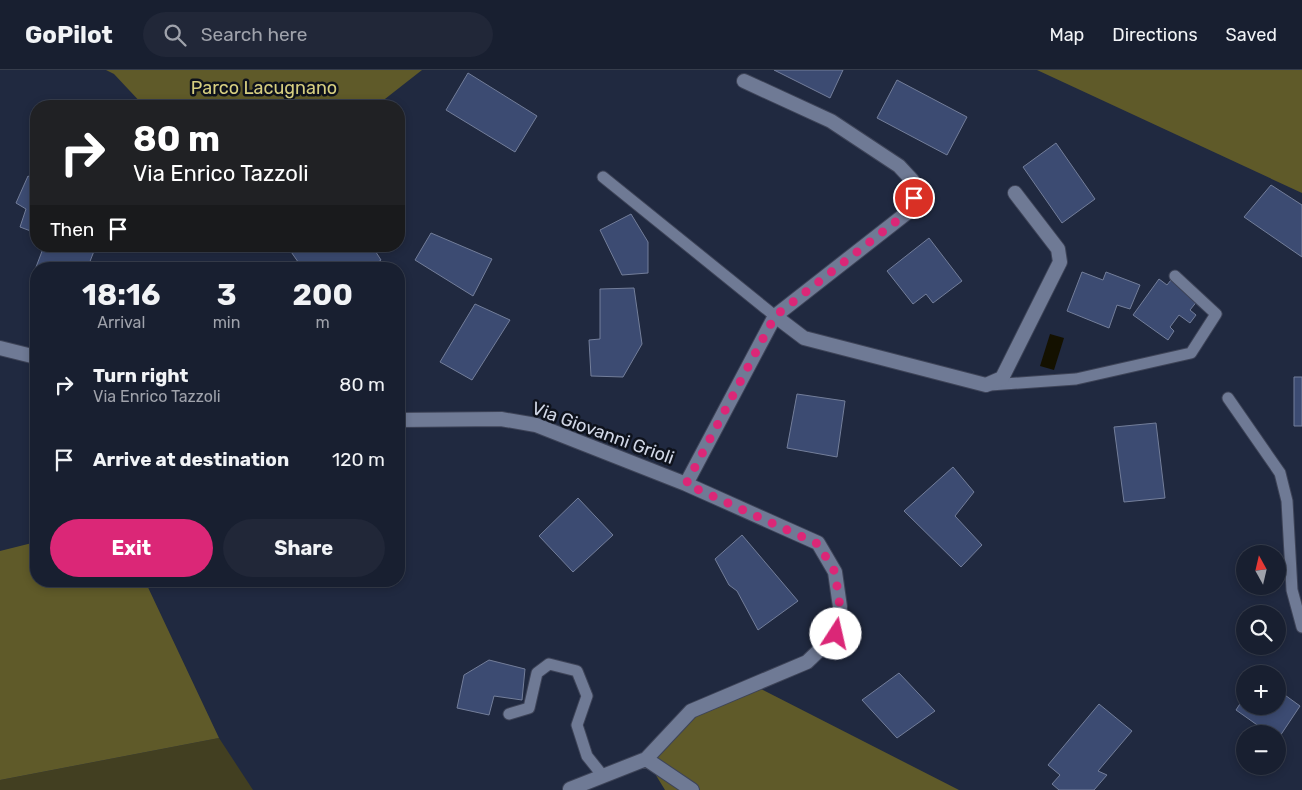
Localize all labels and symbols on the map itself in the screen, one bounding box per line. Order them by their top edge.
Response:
park label: Parco Lacugnano [191,77,337,99]
pin [893,177,935,219]
street label: Via Giovanni Grioli [529,397,677,469]
north arrow [1236,545,1286,595]
position arrow [809,607,861,659]

